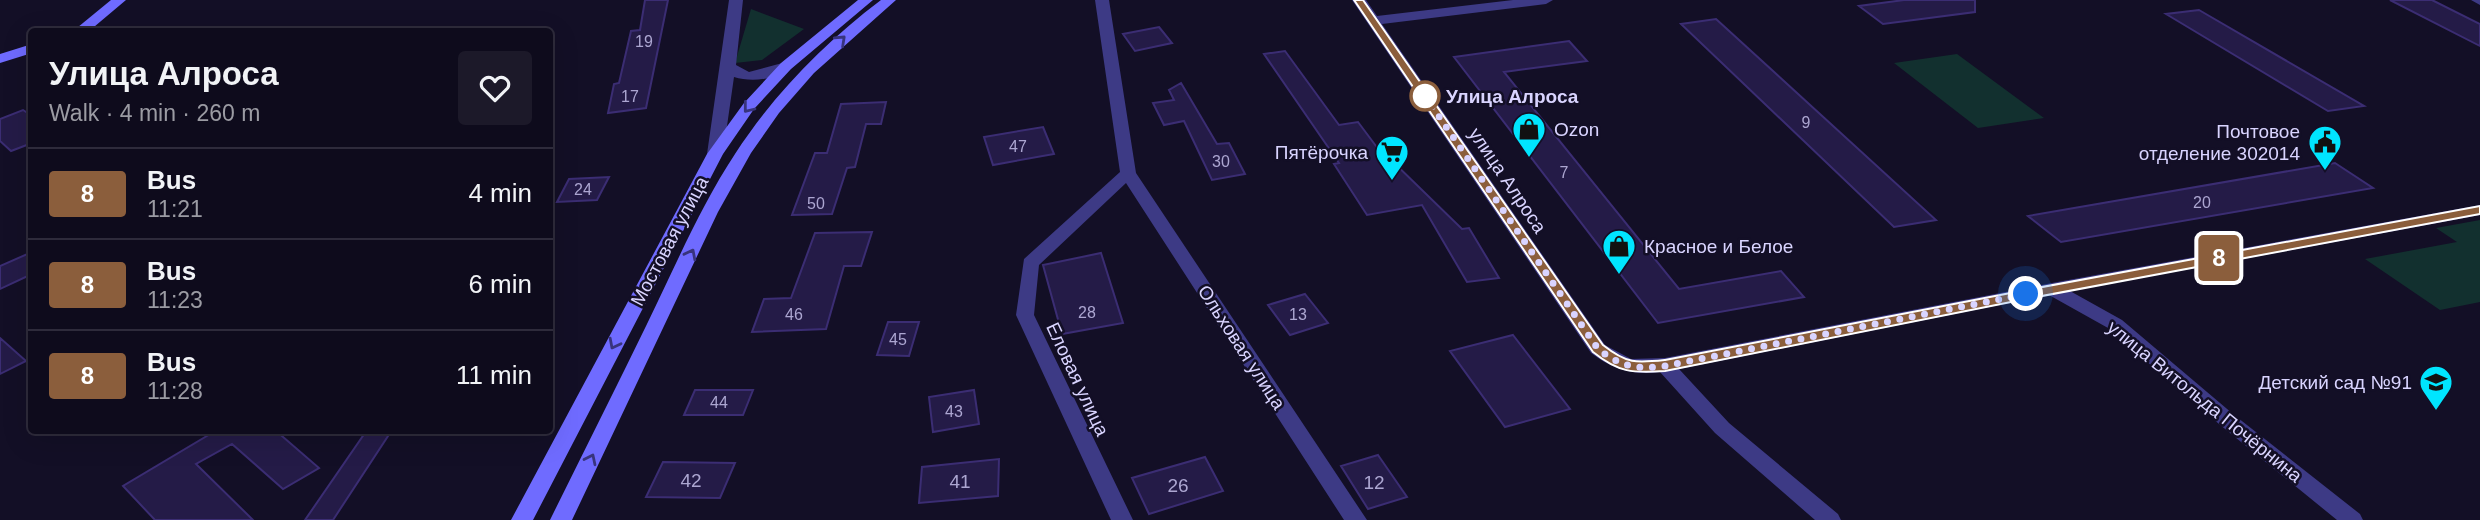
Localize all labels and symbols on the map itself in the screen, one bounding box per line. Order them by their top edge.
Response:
house number: 19 [635,33,653,50]
one-way arrow [833,35,846,48]
marker: Улица Алроса [1410,81,1440,111]
place label: Улица Алроса [1446,86,1579,107]
house number: 17 [621,88,639,105]
one-way arrow [744,100,757,113]
shop icon: Ozon [1510,110,1548,159]
house number: 9 [1802,114,1811,131]
place label: Ozon [1554,119,1599,140]
place label: Почтовое отделение 302014 [2139,121,2300,164]
public building icon: Почтовое отделение 302014 [2306,123,2344,172]
street label: улица Алроса [1465,124,1551,237]
supermarket icon: Пятёрочка [1373,133,1411,182]
house number: 47 [1009,138,1027,155]
place label: Пятёрочка [1275,142,1368,163]
house number: 30 [1212,153,1230,170]
house number: 7 [1560,164,1569,181]
street label: Мостовая улица [627,173,713,309]
house number: 24 [574,181,592,198]
house number: 20 [2193,194,2211,211]
house number: 50 [807,195,825,212]
shop icon: Красное и Белое [1600,227,1638,276]
line badge: 8 [2196,235,2242,281]
place label: Красное и Белое [1644,236,1793,257]
one-way arrow [682,249,696,261]
your location [2008,276,2043,311]
street label: Ольховая улица [1194,281,1290,414]
house number: 28 [1078,304,1096,321]
house number: 46 [785,306,803,323]
house number: 13 [1289,306,1307,323]
street label: улица Витольда Почёрнина [2103,316,2307,487]
street label: Еловая улица [1042,319,1113,440]
house number: 45 [889,331,907,348]
one-way arrow [608,337,622,349]
school or university icon: Детский сад №91 [2417,363,2455,412]
place label: Детский сад №91 [2258,372,2412,393]
house number: 44 [710,394,728,411]
house number: 43 [945,403,963,420]
one-way arrow [583,454,597,466]
house number: 42 [680,470,702,491]
house number: 41 [949,471,971,492]
house number: 12 [1363,472,1385,493]
house number: 26 [1167,475,1189,496]

